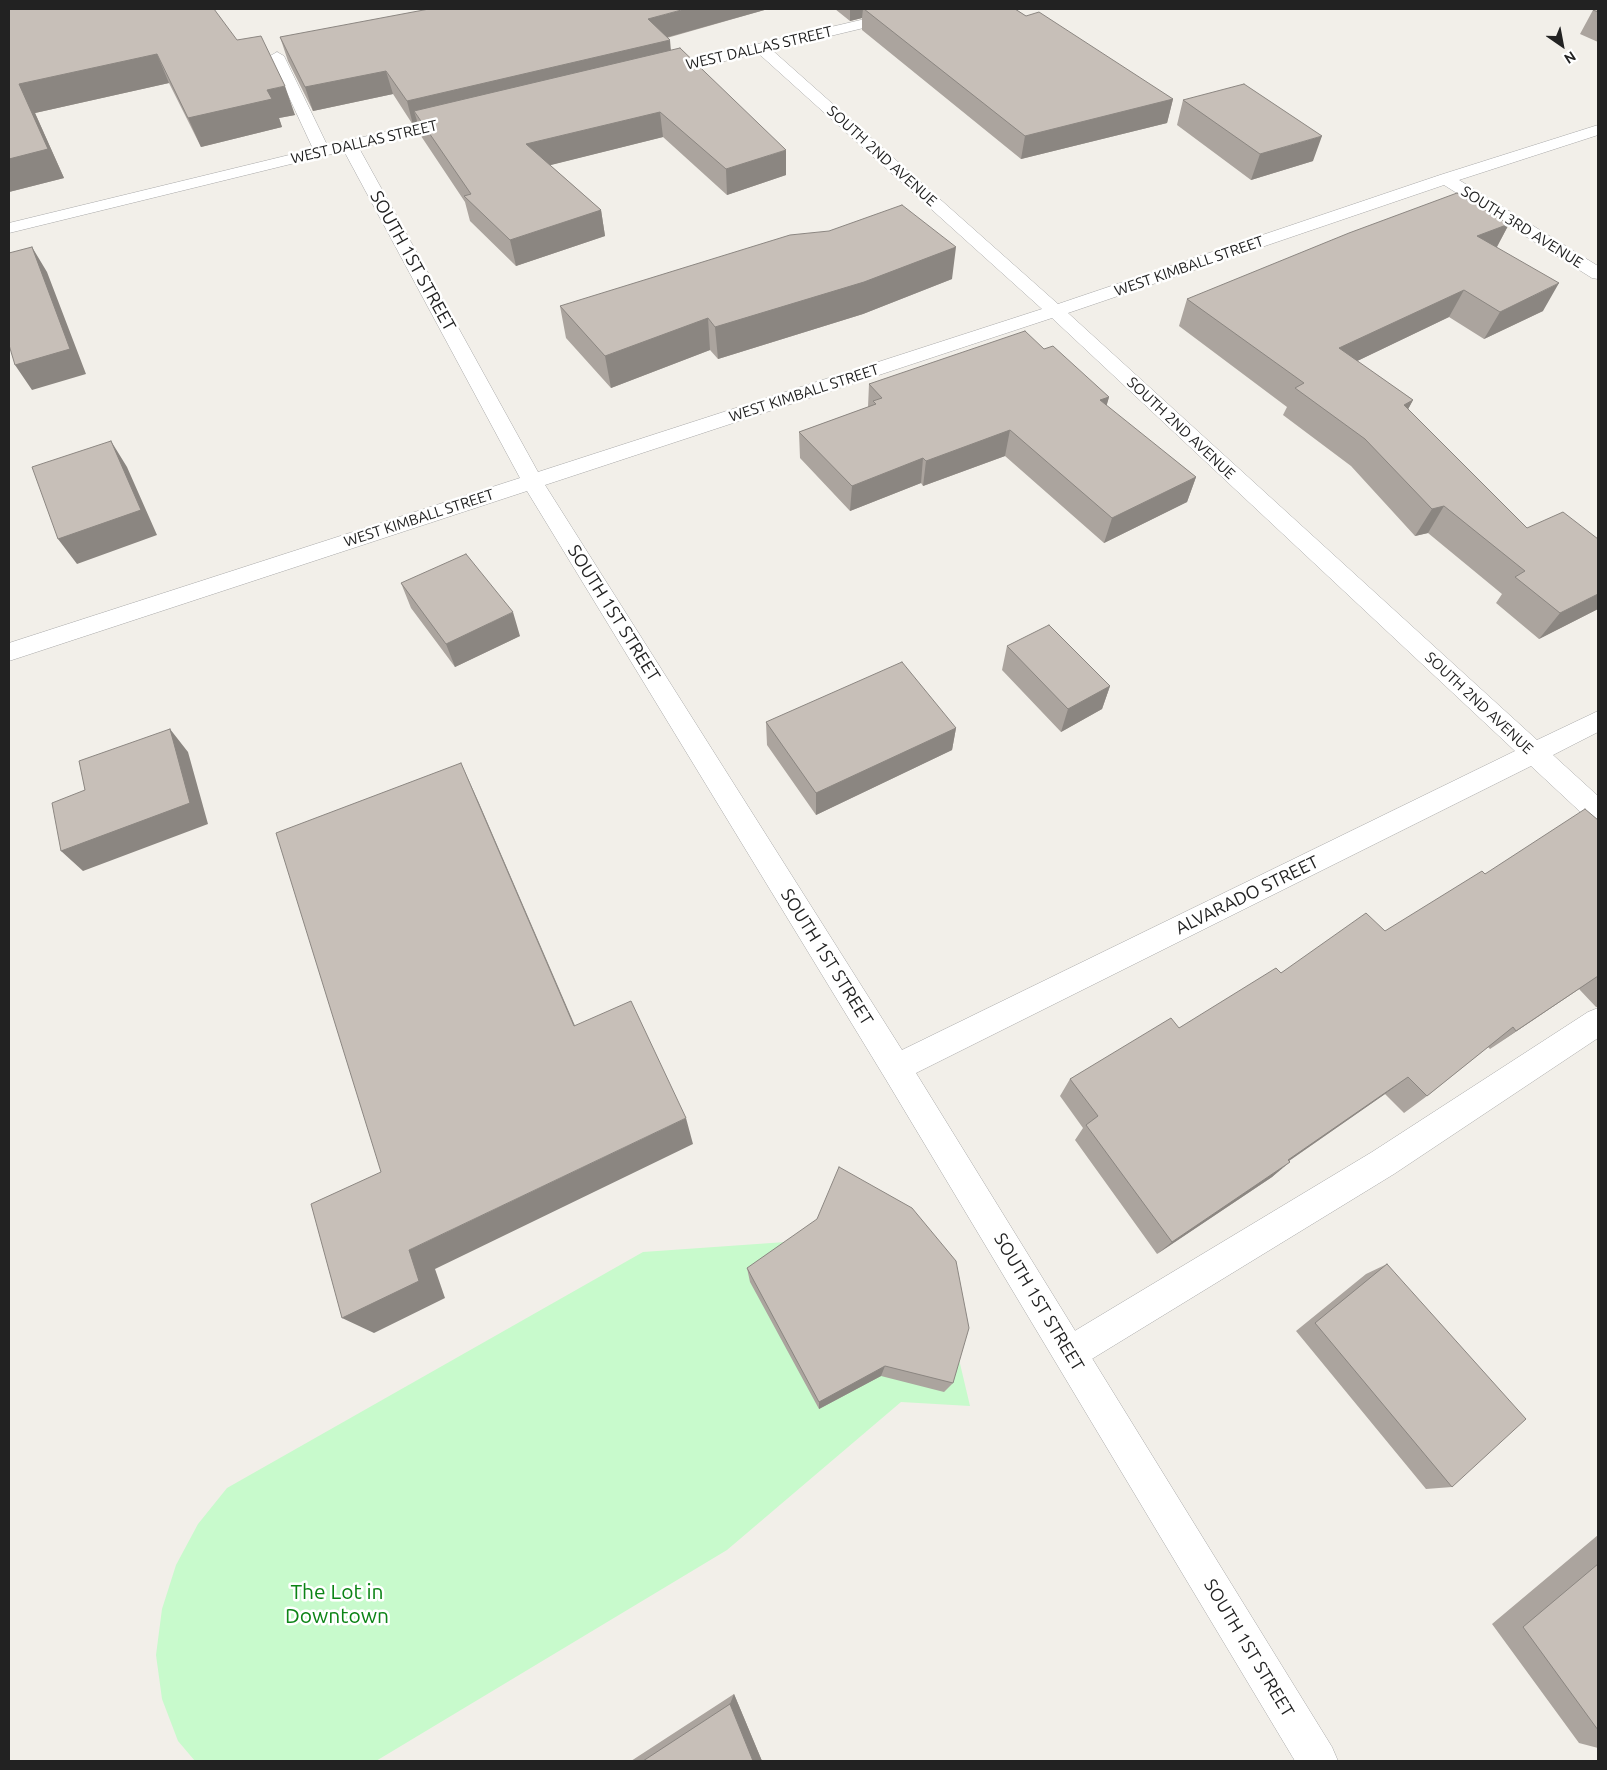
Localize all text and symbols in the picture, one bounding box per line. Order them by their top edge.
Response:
north arrow [1537,20,1587,70]
street label: WEST DALLAS STREET [684,22,834,74]
text: N [1561,48,1579,67]
street label: SOUTH 2ND AVENUE [823,102,941,210]
street label: WEST DALLAS STREET [289,116,439,168]
street label: SOUTH 3RD AVENUE [1458,182,1586,272]
street label: SOUTH 1ST STREET [366,187,460,335]
street label: WEST KIMBALL STREET [1112,232,1266,300]
street label: WEST KIMBALL STREET [727,360,881,426]
street label: SOUTH 2ND AVENUE [1123,373,1239,483]
street label: WEST KIMBALL STREET [342,485,496,551]
street label: SOUTH 1ST STREET [563,541,665,685]
street label: SOUTH 2ND AVENUE [1421,648,1537,758]
street label: ALVARADO STREET [1172,851,1322,939]
street label: SOUTH 1ST STREET [776,885,878,1029]
street label: SOUTH 1ST STREET [989,1229,1089,1375]
street label: SOUTH 1ST STREET [1199,1575,1299,1721]
park label: The Lot in Downtown [285,1579,389,1629]

